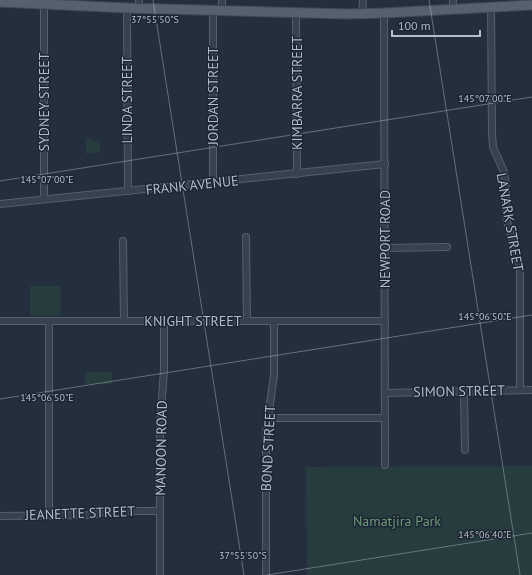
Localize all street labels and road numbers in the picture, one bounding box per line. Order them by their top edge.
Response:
street label: KIMBARRA STREET [288,36,306,150]
street label: JORDAN STREET [204,47,222,146]
street label: SYDNEY STREET [35,52,53,151]
street label: LINDA STREET [118,56,136,144]
street label: FRANK AVENUE [145,171,239,199]
street label: LANARK STREET [492,171,528,273]
street label: NEWPORT ROAD [376,190,394,288]
street label: KNIGHT STREET [144,312,242,330]
street label: SIMON STREET [413,381,505,401]
street label: MANOON ROAD [151,400,171,496]
street label: BOND STREET [257,404,279,492]
street label: JEANETTE STREET [24,502,136,524]

